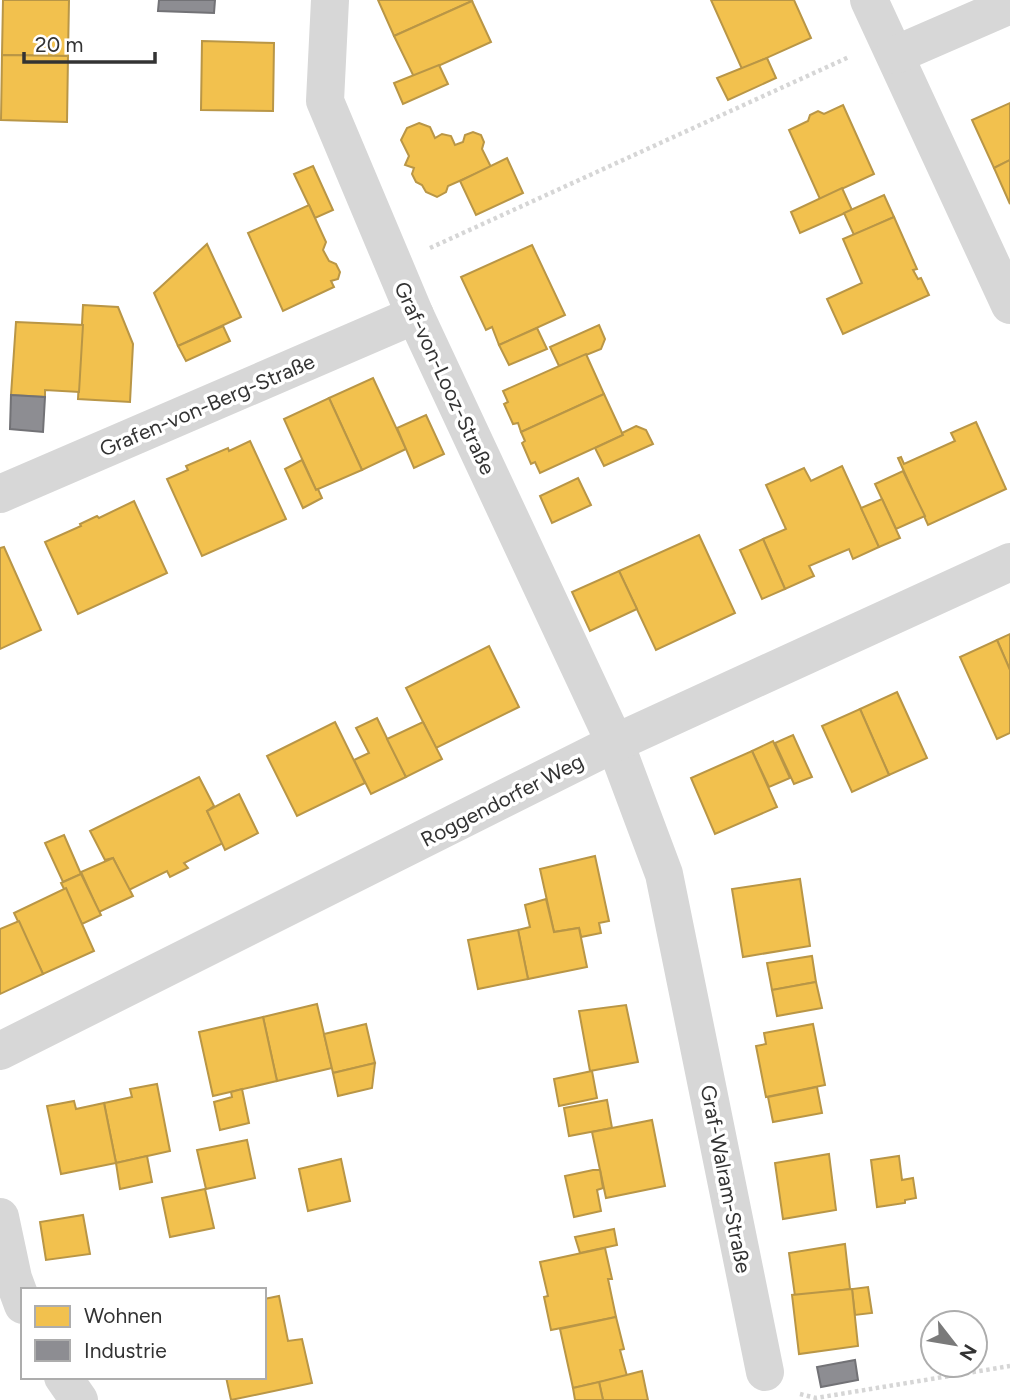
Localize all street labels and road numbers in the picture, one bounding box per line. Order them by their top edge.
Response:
street label: Graf-von-Looz-Straße [389,278,501,478]
street label: Grafen-von-Berg-Straße [96,348,318,462]
street label: Roggendorfer Weg [416,748,588,852]
street label: Graf-Walram-Straße [695,1083,757,1275]

